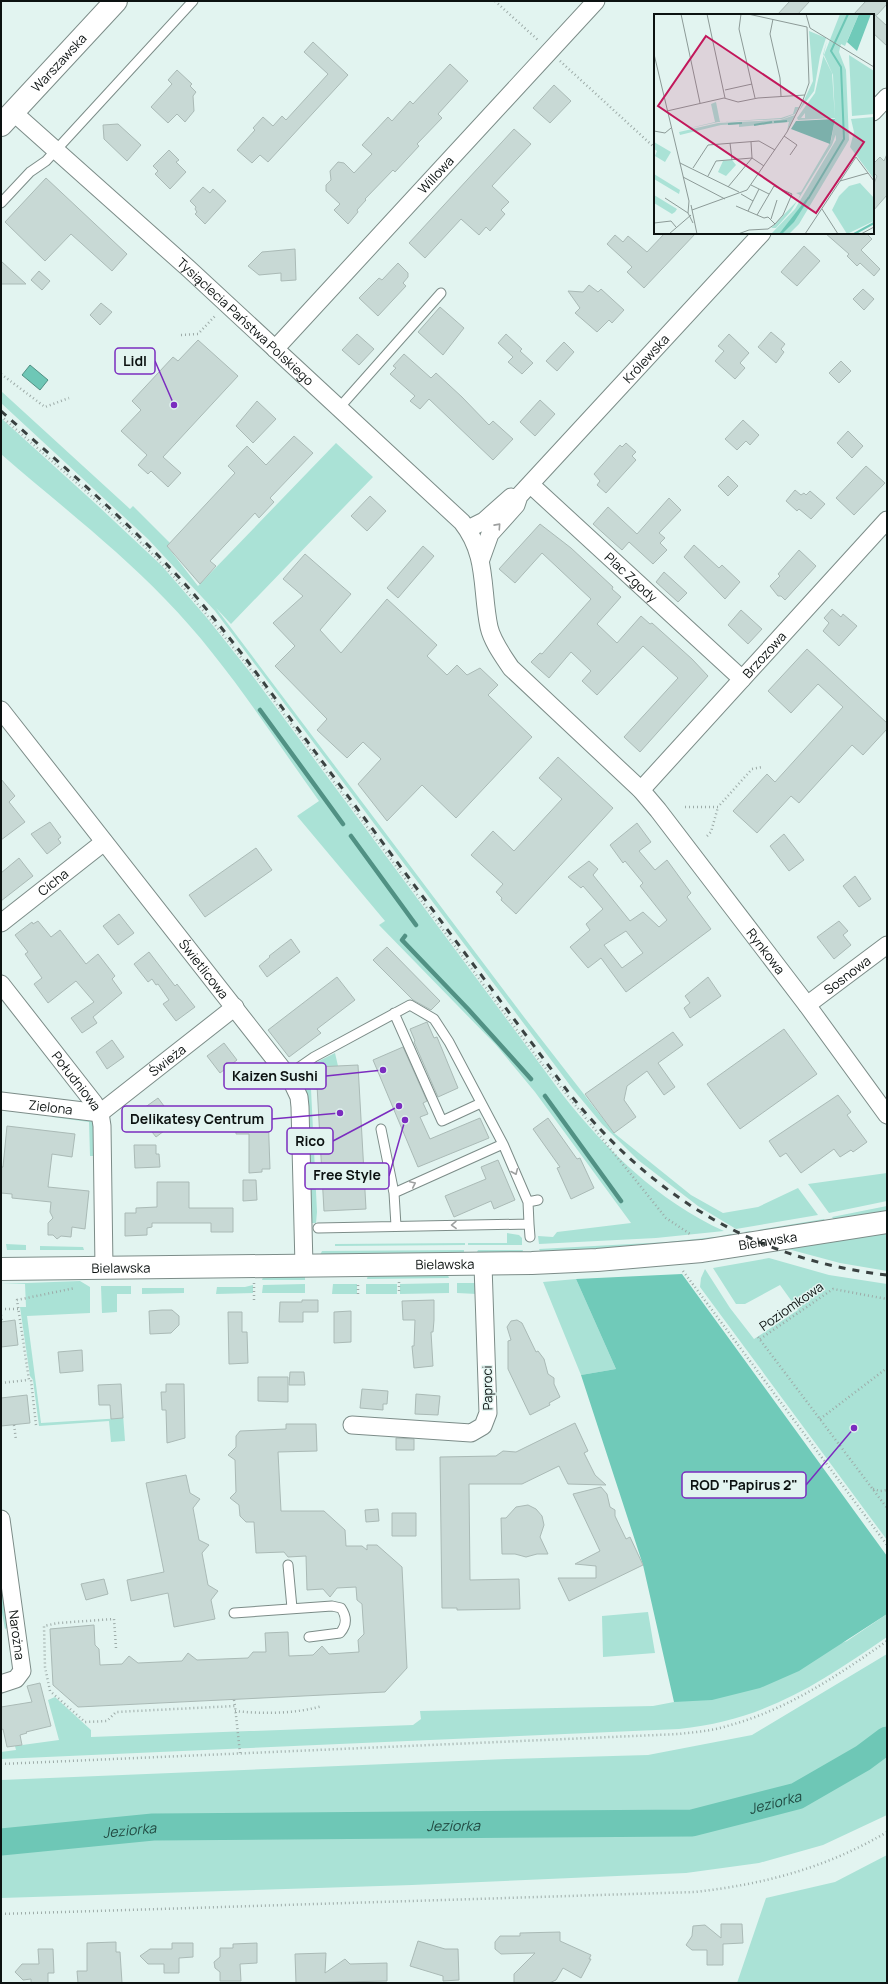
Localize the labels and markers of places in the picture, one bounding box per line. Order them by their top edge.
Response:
callout: Lidl [115,348,155,374]
callout: Kaizen Sushi [224,1063,326,1089]
callout: Delikatesy Centrum [122,1106,272,1132]
callout: Rico [287,1128,333,1154]
callout: Free Style [305,1163,389,1189]
callout: ROD "Papirus 2" [682,1472,806,1498]

